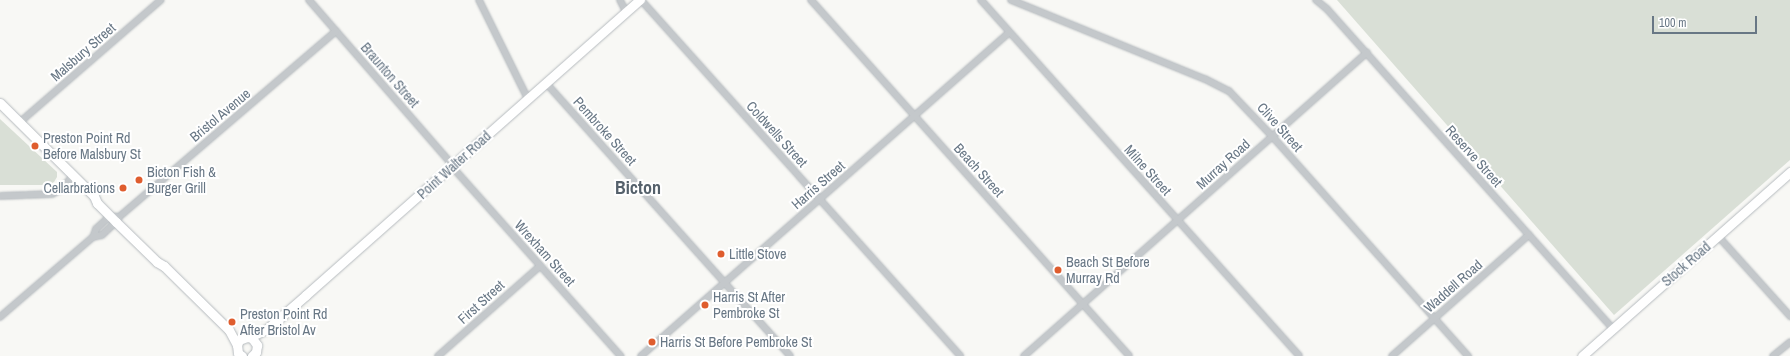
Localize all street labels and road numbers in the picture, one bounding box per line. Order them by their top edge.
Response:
street label: Malsbury Street [47,19,119,85]
street label: Braunton Street [357,39,423,111]
street label: Bristol Avenue [186,85,254,145]
street label: Pembroke Street [570,93,640,169]
street label: Coldwells Street [743,98,811,170]
street label: Clive Street [1254,99,1306,155]
street label: Reserve Street [1442,122,1506,190]
street label: Point Walter Road [414,128,494,202]
street label: Murray Road [1193,136,1253,192]
street label: Beach Street [951,140,1007,200]
street label: Milne Street [1121,141,1175,199]
street label: Harris Street [788,157,848,213]
street label: Wrexham Street [511,217,579,289]
street label: Stock Road [1658,238,1714,290]
street label: Waddell Road [1420,256,1486,316]
street label: First Street [454,277,508,327]

